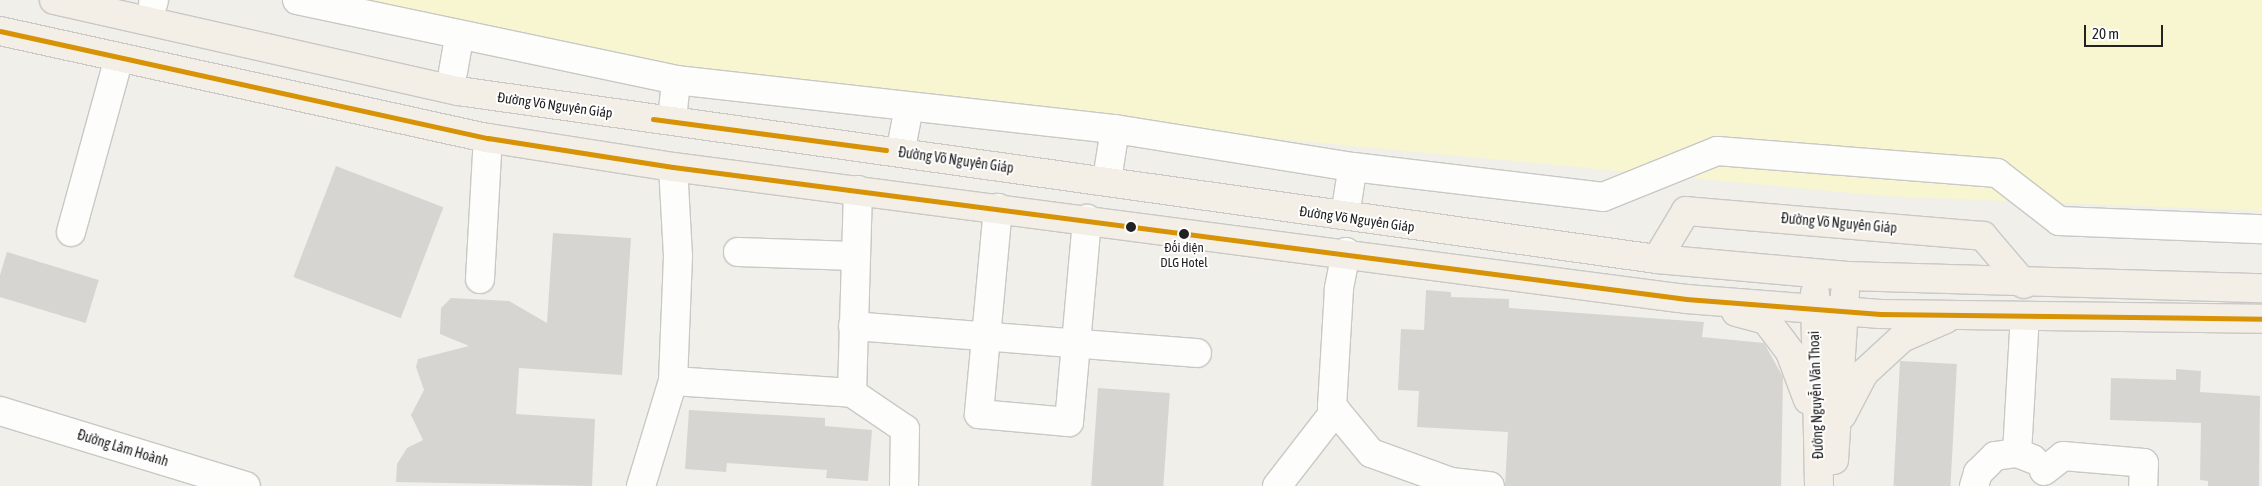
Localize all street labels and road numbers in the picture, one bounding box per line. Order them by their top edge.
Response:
street label: Đường Võ Nguyên Giáp [496,89,614,121]
street label: Đường Võ Nguyên Giáp [897,144,1015,176]
street label: Đường Võ Nguyên Giáp [1298,203,1416,235]
street label: Đường Võ Nguyên Giáp [1780,210,1898,236]
street label: Đường Nguyễn Văn Thoại [1805,331,1827,459]
street label: Đường Lâm Hoành [75,426,171,470]

